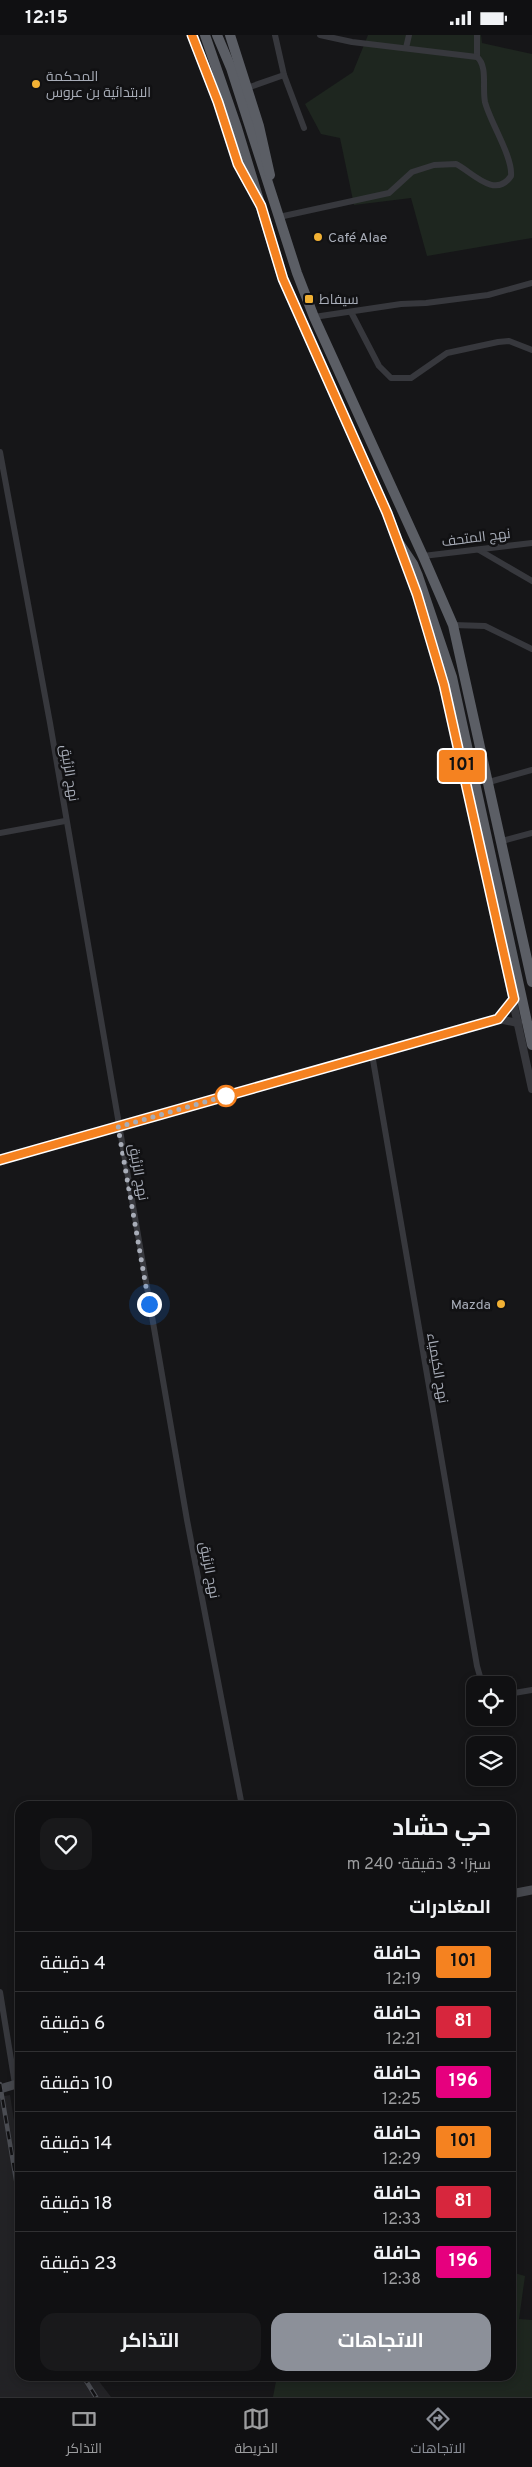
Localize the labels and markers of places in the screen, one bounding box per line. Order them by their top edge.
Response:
place label: المحكمة الابتدائية بن عروس [46,69,151,102]
marker: المحكمة الابتدائية بن عروس [30,78,42,90]
place label: Café Alae [328,230,387,247]
marker: Café Alae [312,231,324,243]
place label: سيفاط [319,292,358,309]
marker: سيفاط [303,293,315,305]
unlabelled marker [215,1085,237,1107]
place label: Mazda [451,1297,491,1314]
marker: Mazda [495,1298,507,1310]

